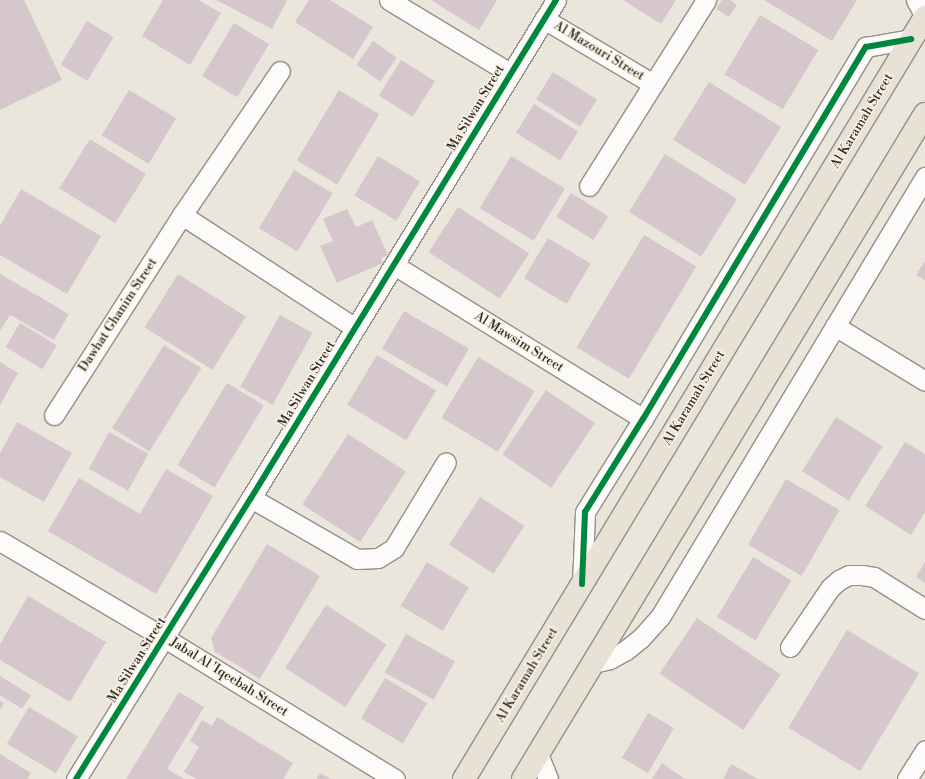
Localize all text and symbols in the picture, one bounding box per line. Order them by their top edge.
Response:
street label: Al Mazouri Street [551,18,647,84]
street label: Ma Silwan Street [444,62,508,154]
street label: Al Karamah Street [828,71,896,171]
street label: Dawhat Ghanim Street [75,255,161,375]
street label: Al Mawsim Street [472,308,566,376]
street label: Ma Silwan Street [275,338,339,430]
street label: Al Karamah Street [660,348,728,448]
street label: Ma Silwan Street [105,614,169,706]
street label: Al Karamah Street [493,625,561,725]
street label: Jabal Al 'Iqeebah Street [167,634,291,720]

